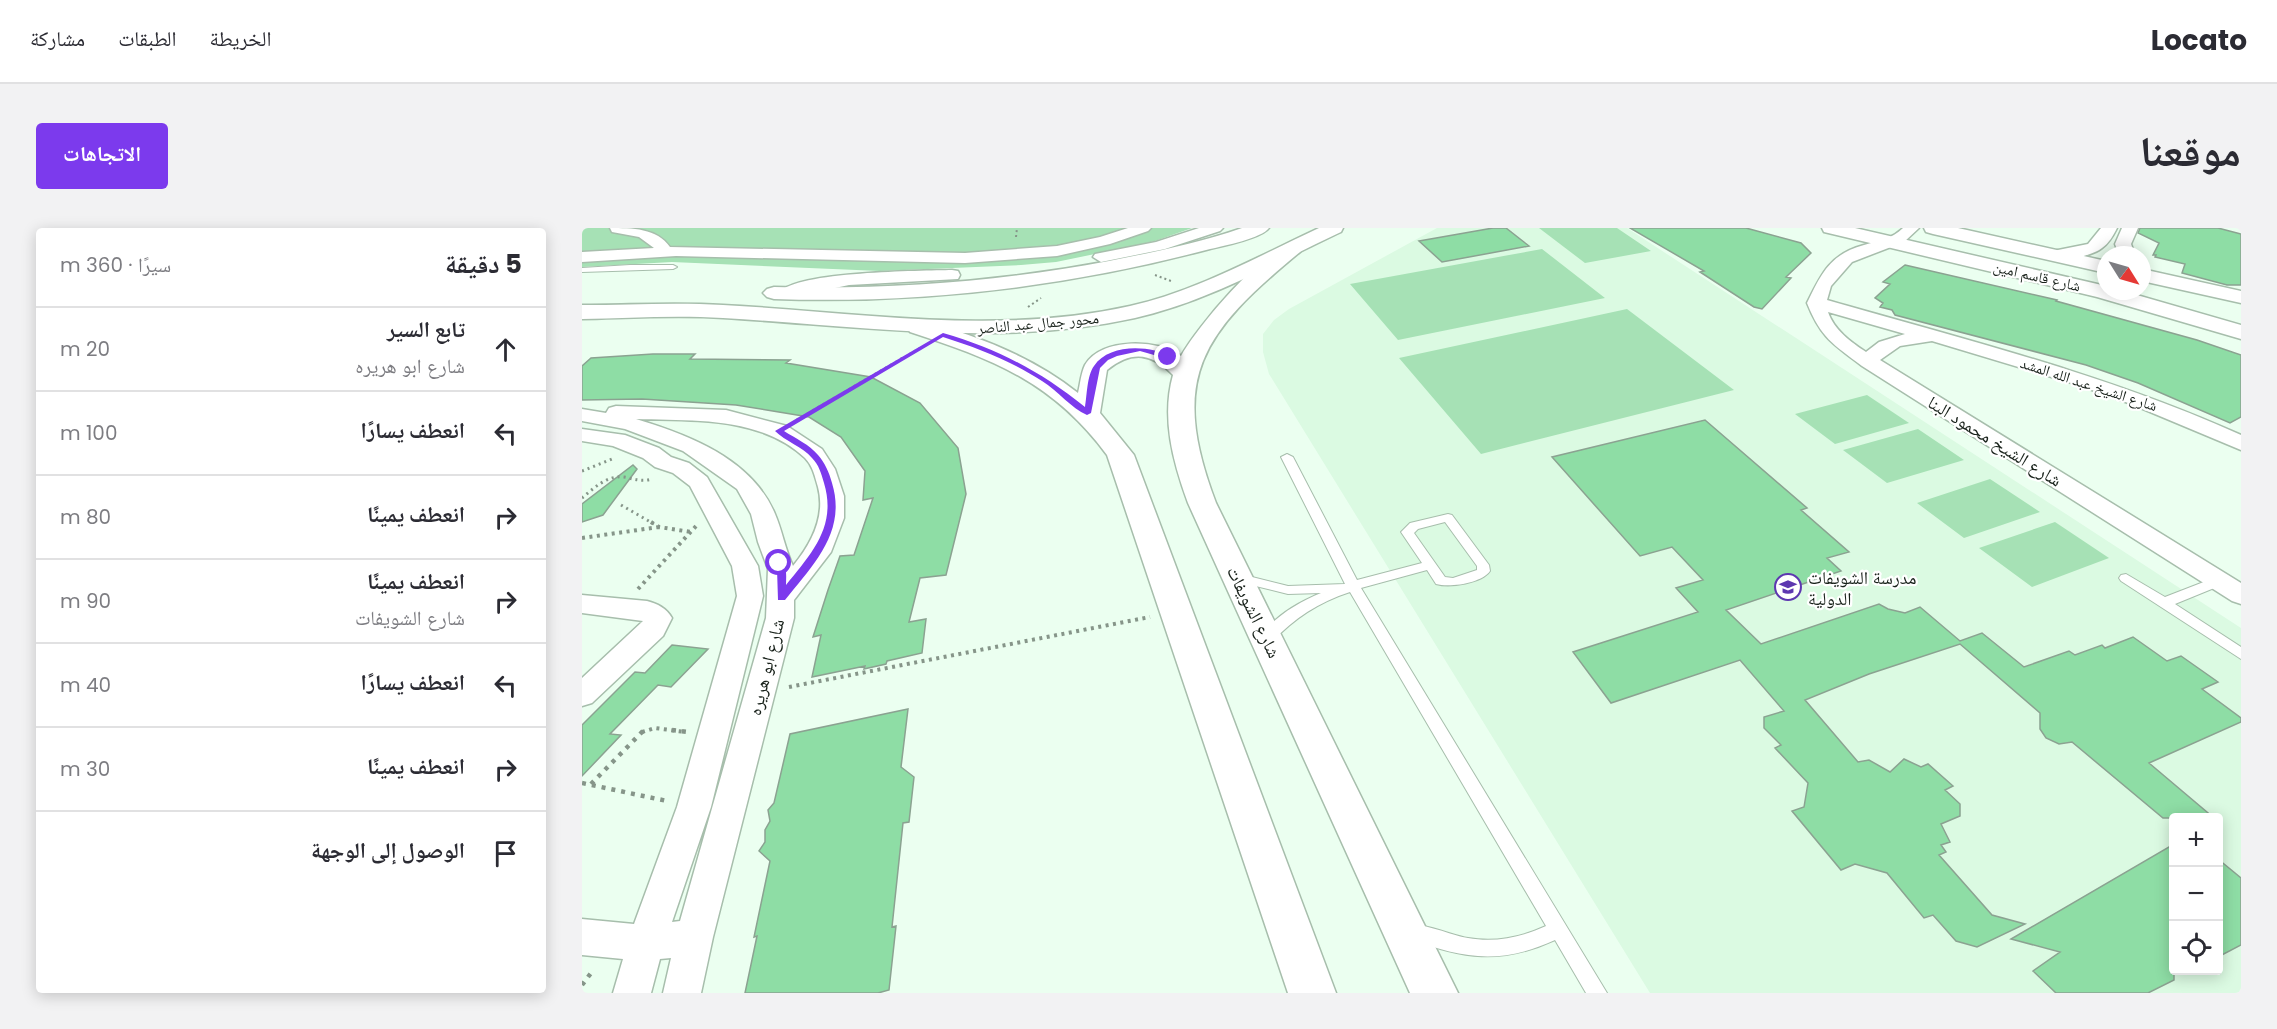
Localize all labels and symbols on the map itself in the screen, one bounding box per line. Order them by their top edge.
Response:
north arrow [2097,246,2151,300]
street label: شارع قاسم امين [1991,256,2083,296]
street label: محور جمال عبد الناصر [975,307,1100,339]
route end [1154,343,1180,369]
street label: شارع الشيخ عبد الله المشد [2018,352,2160,416]
street label: شارع الشيخ محمود البنا [1923,390,2067,492]
route start [765,549,791,575]
street label: شارع الشويفات [1221,562,1287,662]
place label: مدرسة الشويفات الدولية [1808,565,1917,611]
school or university icon: مدرسة الشويفات الدولية [1773,572,1803,602]
street label: شارع ابو هريره [742,616,790,718]

